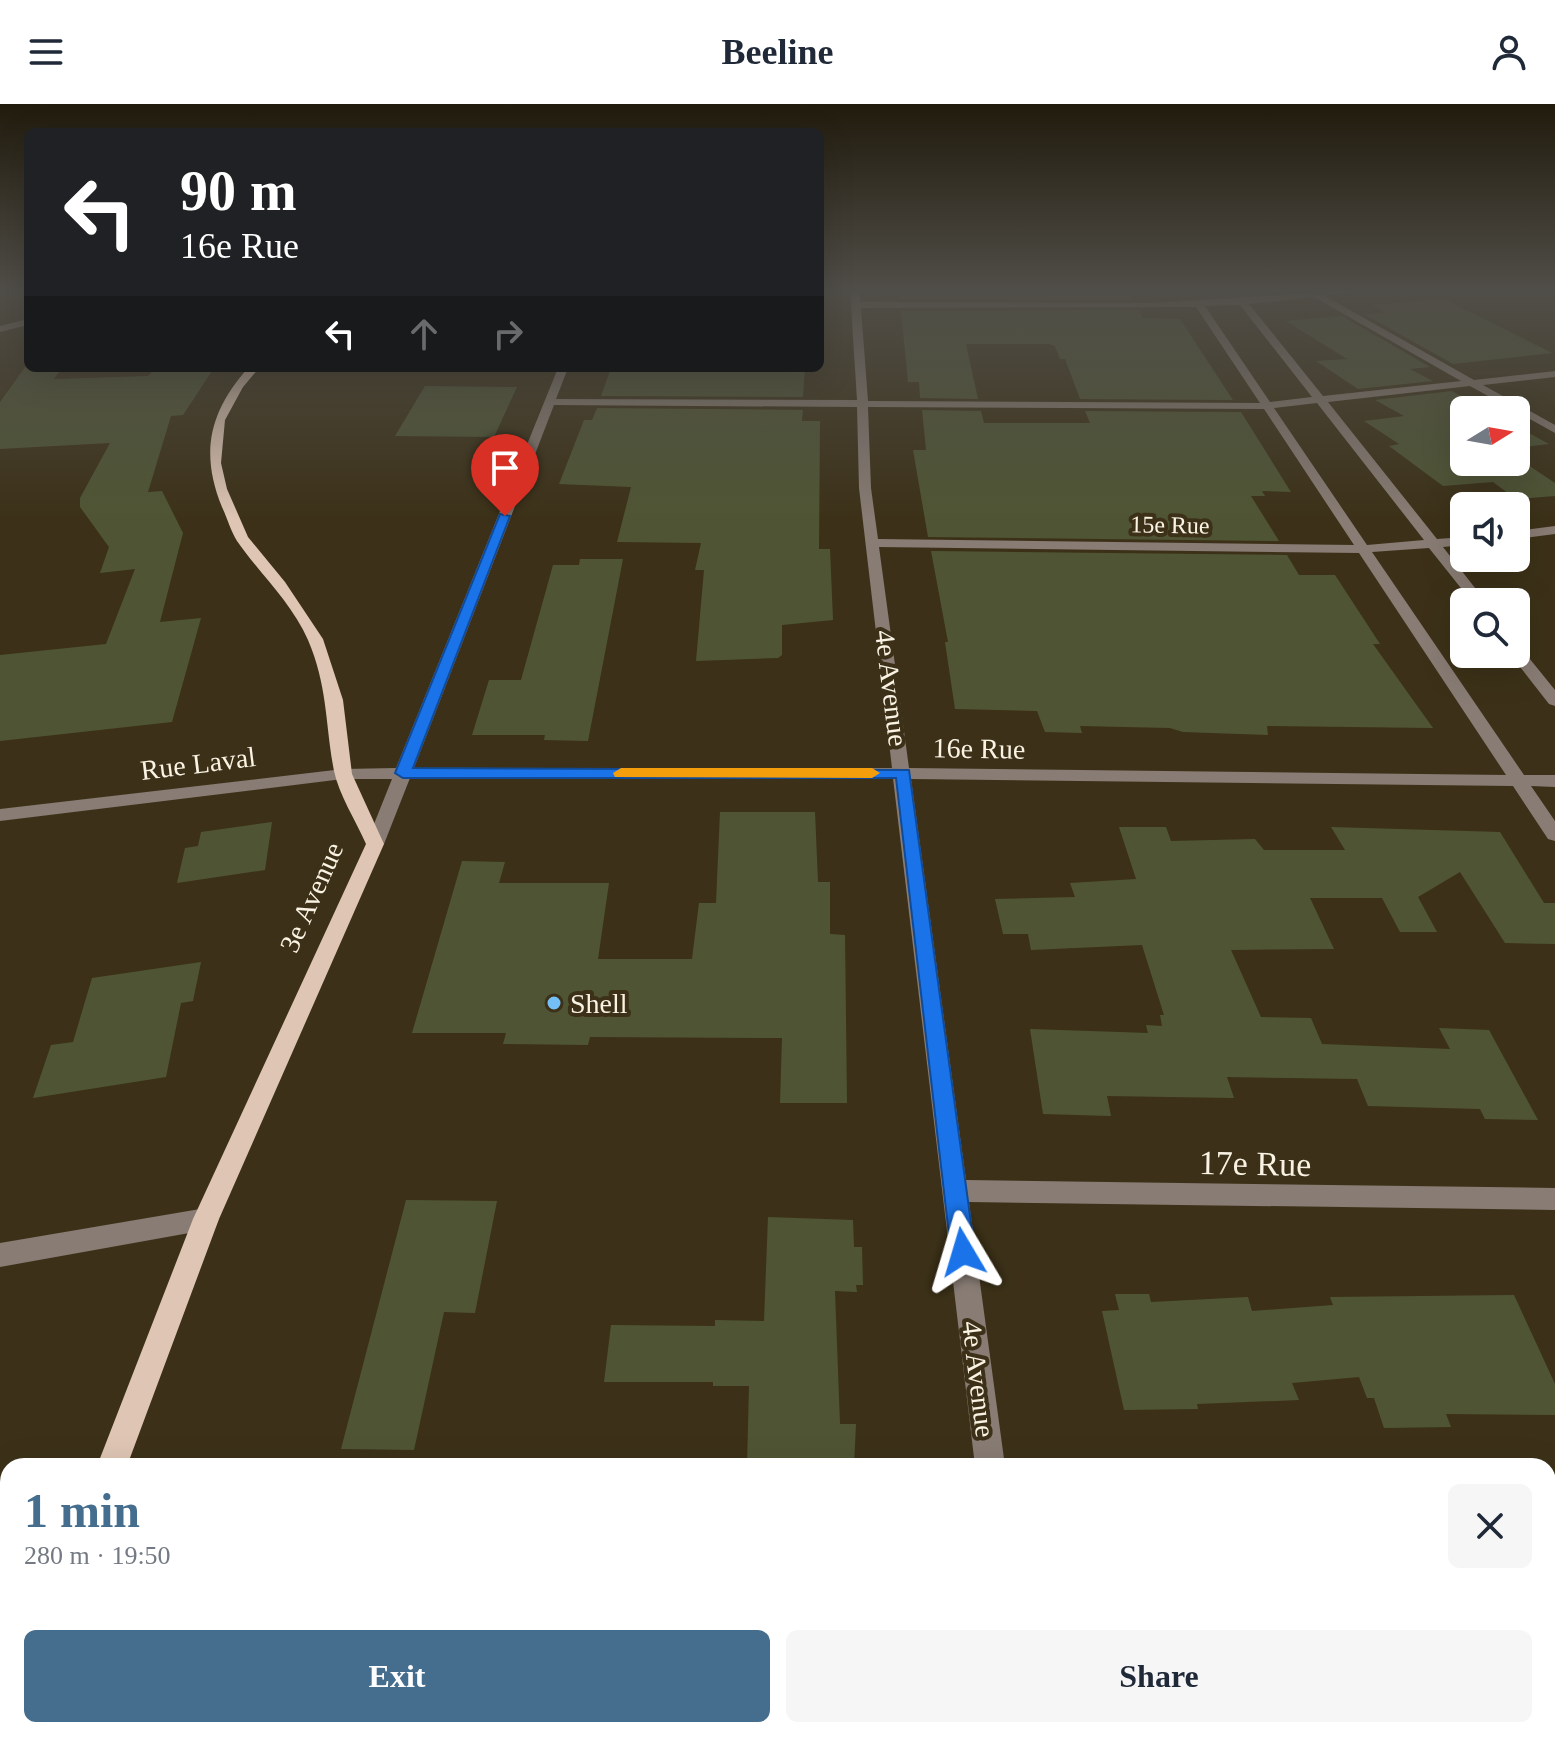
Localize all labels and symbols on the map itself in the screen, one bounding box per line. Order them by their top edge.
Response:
north arrow [1450,396,1530,476]
pin [471,434,539,516]
street label: 15e Rue [1130,511,1210,539]
street label: 4e Avenue [869,628,914,748]
street label: 16e Rue [932,732,1026,765]
street label: Rue Laval [139,741,258,786]
street label: 3e Avenue [274,838,349,957]
place label: Shell [570,988,628,1019]
marker: Shell [545,994,563,1012]
street label: 17e Rue [1198,1144,1311,1183]
position arrow [921,1210,1005,1294]
street label: 4e Avenue [956,1319,1001,1439]

